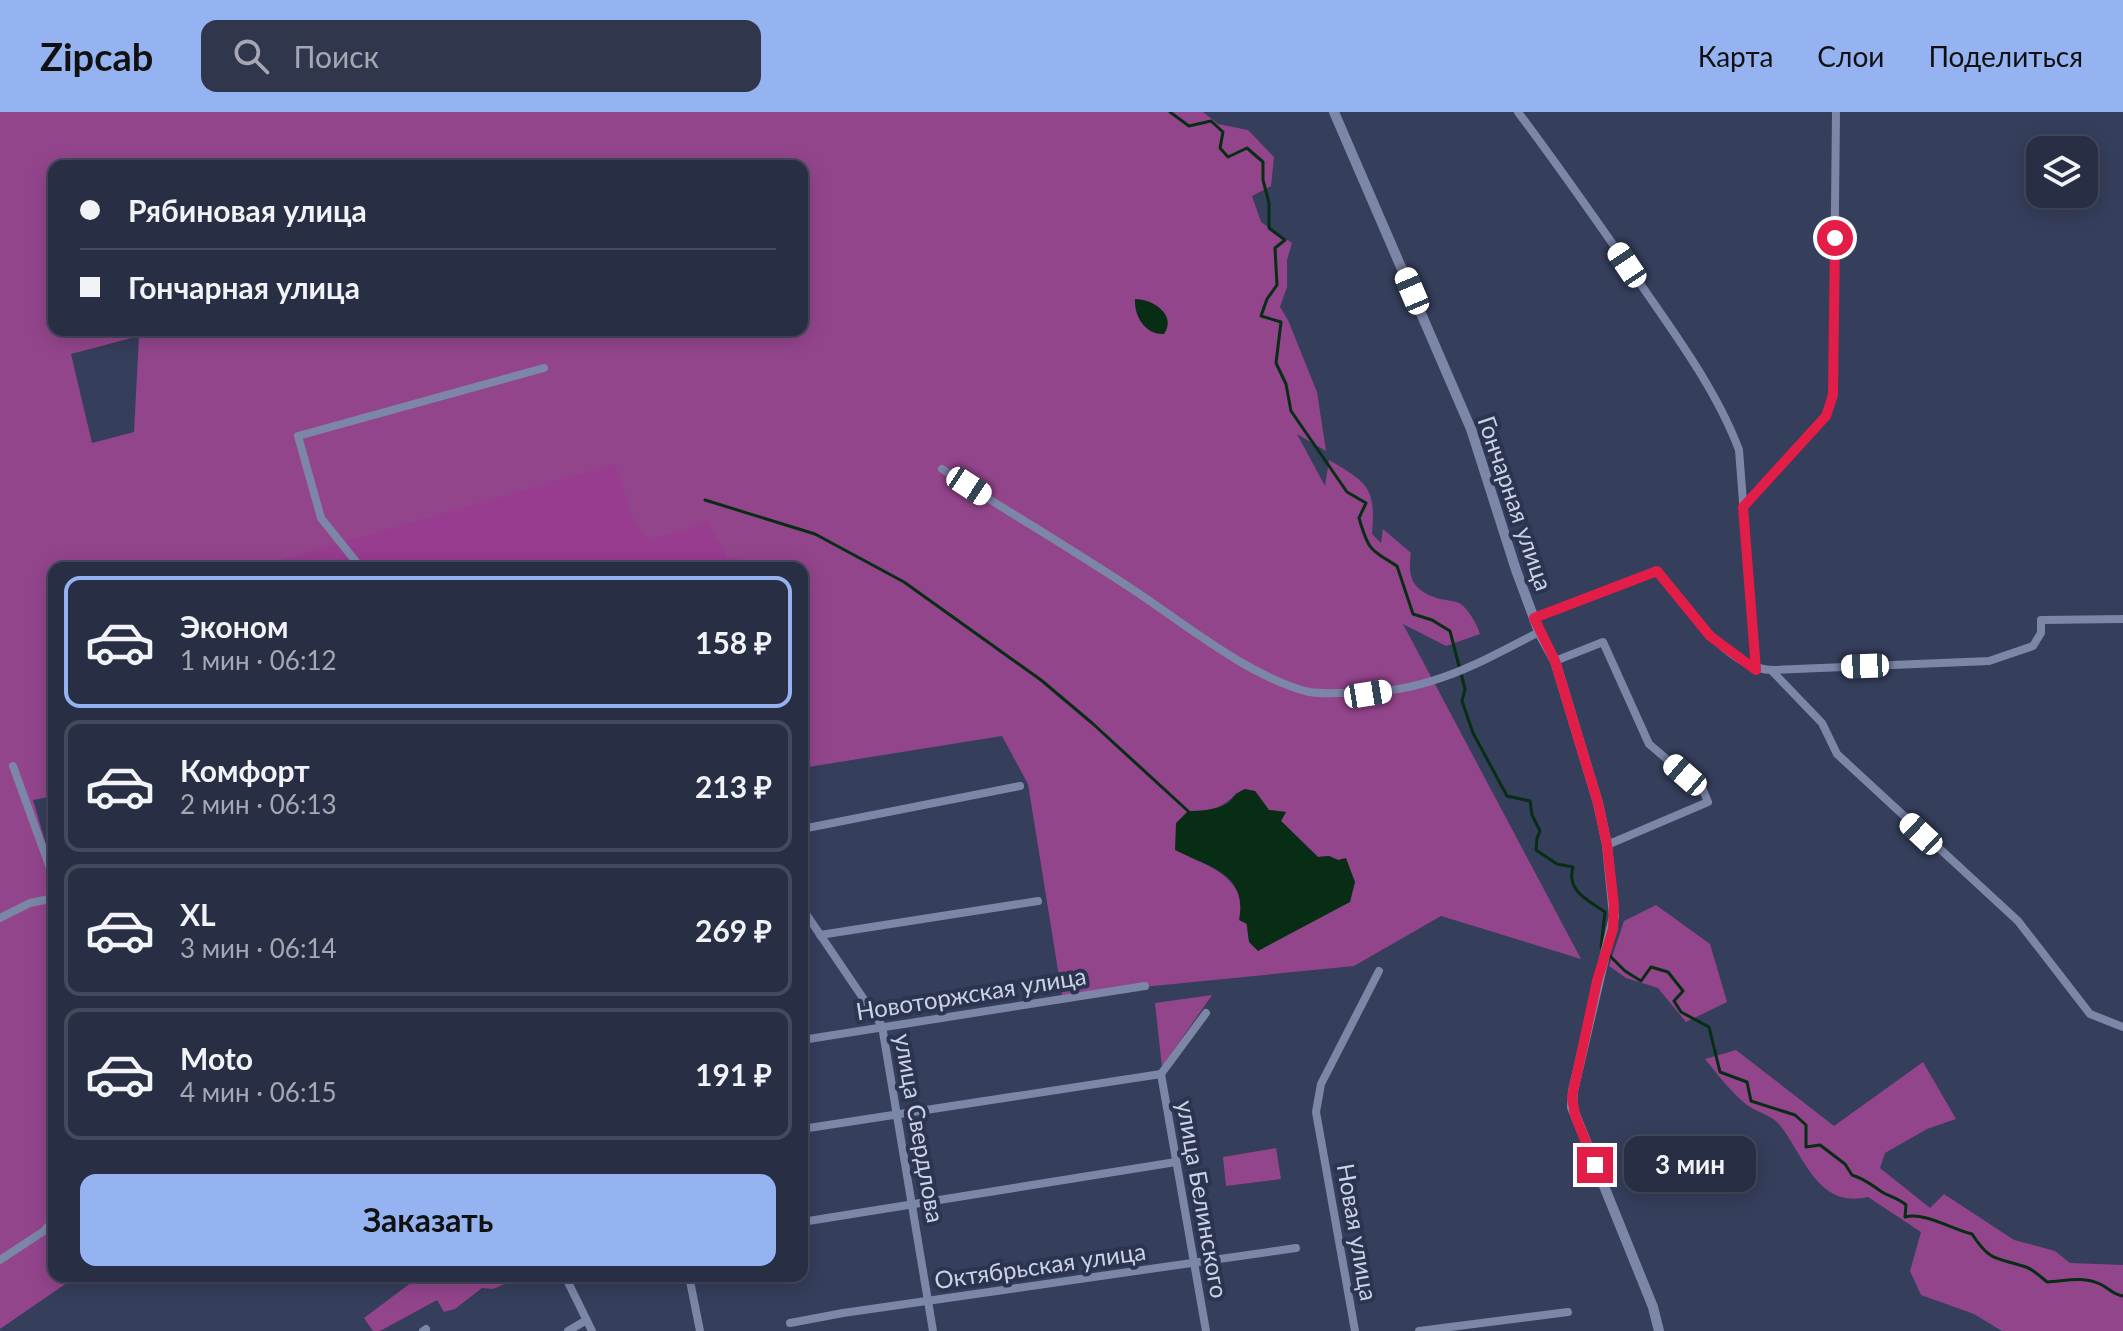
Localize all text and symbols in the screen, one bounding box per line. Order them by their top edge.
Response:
search box [201,20,761,92]
text: Zipcab [40,33,153,79]
icon: search [229,34,273,78]
text: Поиск [293,38,379,74]
text: Карта [1698,39,1773,73]
text: Слои [1817,39,1884,73]
text: Поделиться [1928,39,2083,73]
map controls [2026,136,2098,208]
button: layers [2026,136,2098,208]
text: Рябиновая улица [128,192,367,228]
route start [1817,220,1853,256]
car [1604,238,1650,292]
car [1392,264,1432,318]
text: Гончарная улица [128,269,360,305]
street label: Гончарная улица [1473,412,1559,594]
car [942,463,996,509]
icon: car [84,606,156,678]
text: Эконом [180,608,289,644]
text: 158 ₽ [695,624,772,660]
text: 1 мин · 06:12 [180,644,337,676]
car [1841,653,1889,679]
car [1342,678,1394,710]
icon: car [84,750,156,822]
car [1659,750,1711,800]
text: Комфорт [180,752,310,788]
text: 213 ₽ [695,768,772,804]
text: 2 мин · 06:13 [180,788,337,820]
car [1895,809,1947,859]
icon: car [84,894,156,966]
text: XL [180,896,216,932]
text: 269 ₽ [695,912,772,948]
text: 3 мин · 06:14 [180,932,337,964]
street label: Новоторжская улица [854,960,1088,1026]
street label: улица Свердлова [889,1031,951,1225]
icon: car [84,1038,156,1110]
text: Moto [180,1040,253,1076]
text: 191 ₽ [695,1056,772,1092]
text: 4 мин · 06:15 [180,1076,337,1108]
street label: улица Белинского [1171,1098,1235,1300]
callout: 3 мин [1623,1137,1755,1193]
route end [1577,1147,1613,1183]
text: 3 мин [1655,1148,1725,1180]
street label: Новая улица [1332,1161,1384,1303]
button: Заказать [80,1174,776,1266]
street label: Октябрьская улица [932,1236,1148,1294]

